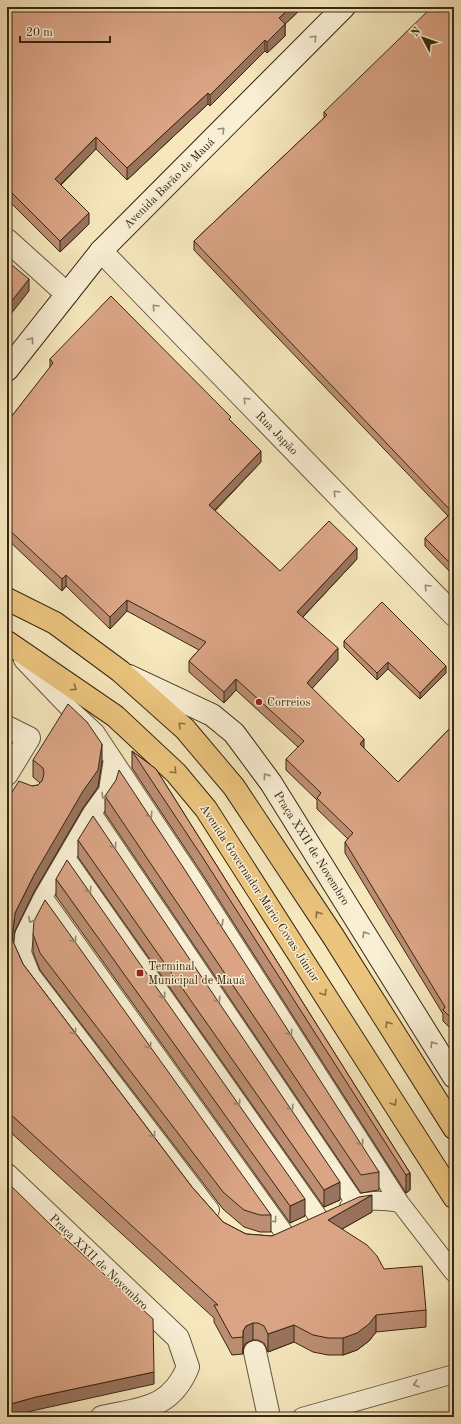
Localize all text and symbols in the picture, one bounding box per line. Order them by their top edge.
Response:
scale bar [20,18,110,44]
north arrow [403,18,443,58]
text: N [410,25,424,39]
text: 20 m [26,27,53,39]
one-way arrow [309,35,316,43]
one-way arrow [217,127,225,135]
street label: Avenida Barão de Mauá [122,136,217,231]
one-way arrow [152,304,160,312]
one-way arrow [26,337,33,344]
one-way arrow [243,397,251,405]
street label: Rua Japão [253,410,300,458]
one-way arrow [333,490,341,498]
one-way arrow [424,584,432,592]
one-way arrow [70,683,77,691]
marker: Correios [254,697,264,707]
place label: Correios [267,697,311,709]
one-way arrow [179,723,186,730]
one-way arrow [169,766,177,774]
one-way arrow [263,773,271,780]
street label: Praça XXII de Novembro [271,789,351,908]
one-way arrow [101,792,109,799]
street label: Avenida Governador Mário Covas Júnior [197,803,321,985]
one-way arrow [145,810,152,817]
one-way arrow [109,841,116,848]
one-way arrow [84,885,91,892]
one-way arrow [316,911,323,918]
one-way arrow [28,916,36,923]
one-way arrow [216,919,223,926]
one-way arrow [362,931,369,938]
one-way arrow [69,936,77,943]
place label: Terminal Municipal de Mauá [148,961,245,987]
marker: Terminal Municipal de Mauá [135,968,145,978]
one-way arrow [320,989,327,996]
one-way arrow [158,992,166,999]
one-way arrow [213,996,221,1003]
one-way arrow [385,1021,393,1028]
one-way arrow [69,1027,76,1034]
one-way arrow [286,1029,293,1036]
one-way arrow [144,1041,151,1048]
one-way arrow [431,1041,438,1048]
one-way arrow [233,1098,240,1105]
one-way arrow [389,1099,397,1106]
one-way arrow [286,1103,293,1110]
one-way arrow [148,1131,155,1138]
one-way arrow [356,1138,363,1145]
street label: Praça XXII de Novembro [47,1213,150,1313]
one-way arrow [269,1215,276,1222]
one-way arrow [413,1380,420,1388]

